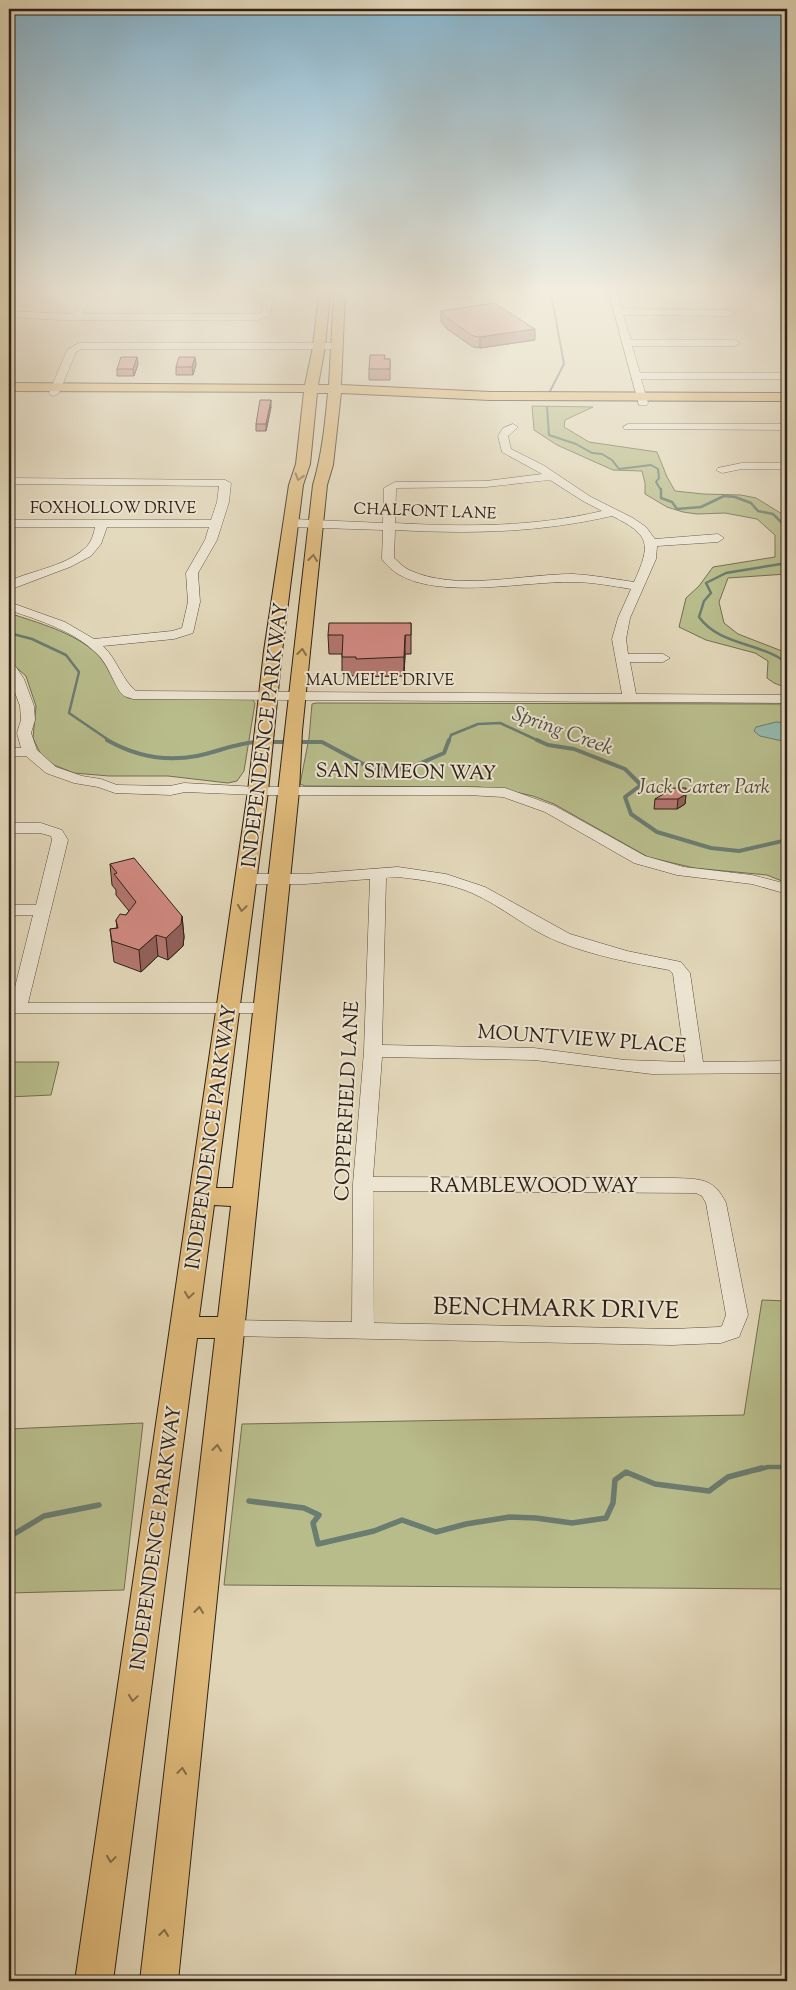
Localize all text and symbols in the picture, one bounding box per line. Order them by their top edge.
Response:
one-way arrow [294,472,304,481]
street label: FOXHOLLOW DRIVE [30,498,196,521]
street label: CHALFONT LANE [353,499,497,526]
one-way arrow [307,553,318,561]
street label: INDEPENDENCE PARKWAY [236,601,297,870]
one-way arrow [296,647,307,655]
street label: MAUMELLE DRIVE [306,670,455,693]
water label: Spring Creek [508,700,618,764]
street label: SAN SIMEON WAY [315,757,497,790]
park label: Jack Carter Park [637,774,770,803]
one-way arrow [237,905,248,913]
street label: COPPERFIELD LANE [329,1000,368,1202]
street label: INDEPENDENCE PARKWAY [180,1003,245,1272]
street label: MOUNTVIEW PLACE [476,1019,687,1062]
street label: RAMBLEWOOD WAY [430,1173,638,1202]
one-way arrow [184,1290,194,1299]
street label: BENCHMARK DRIVE [433,1291,680,1329]
street label: INDEPENDENCE PARKWAY [125,1404,190,1673]
one-way arrow [211,1444,222,1452]
one-way arrow [193,1605,204,1613]
one-way arrow [128,1695,139,1703]
one-way arrow [176,1767,187,1775]
one-way arrow [106,1855,116,1864]
one-way arrow [158,1928,169,1936]

